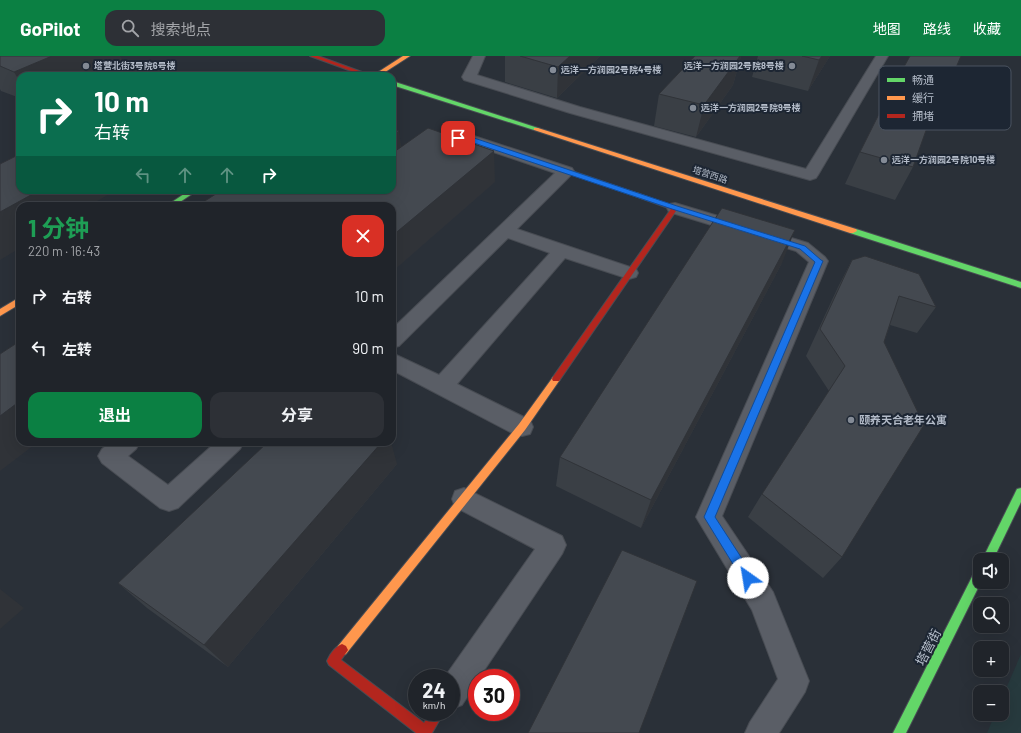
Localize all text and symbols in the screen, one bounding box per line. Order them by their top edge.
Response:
search box [105,10,385,46]
text: GoPilot [20,17,81,40]
icon: search [119,17,141,39]
text: 搜索地点 [151,20,211,38]
text: 地图 [873,20,901,37]
text: 路线 [923,20,951,37]
text: 收藏 [973,20,1001,37]
place label: 塔营北街3号院6号楼 [94,60,176,71]
place label: 远洋一方润园2号院8号楼 [684,60,784,71]
marker: 塔营北街3号院6号楼 [81,61,91,71]
marker: 远洋一方润园2号院8号楼 [787,61,797,71]
place label: 远洋一方润园2号院4号楼 [561,64,662,75]
marker: 远洋一方润园2号院4号楼 [548,65,558,75]
legend [879,66,1011,130]
text: 畅通 [912,73,934,86]
text: 10 m [94,84,149,118]
icon: right [28,88,80,140]
text: 缓行 [912,91,934,104]
place label: 远洋一方润园2号院9号楼 [701,102,801,113]
marker: 远洋一方润园2号院9号楼 [688,103,698,113]
text: 拥堵 [912,109,934,122]
text: 右转 [94,121,130,143]
pin [441,121,475,155]
icon: arrive [447,127,469,149]
place label: 远洋一方润园2号院10号楼 [892,154,995,165]
marker: 远洋一方润园2号院10号楼 [879,155,889,165]
icon: left [132,164,154,186]
icon: ahead [174,164,196,186]
icon: ahead [216,164,238,186]
icon: right [258,164,280,186]
street label: 塔营西路 [691,164,729,185]
text: 1 分钟 [28,213,89,242]
button: close [342,215,384,257]
text: 220 m · 16:43 [28,243,100,259]
icon: right [28,285,50,307]
text: 10 m [355,287,384,305]
text: 右转 [62,288,92,306]
icon: left [28,337,50,359]
text: 90 m [352,339,384,357]
text: 左转 [62,340,92,358]
button: 退出 [28,392,202,438]
button: 分享 [210,392,384,438]
place label: 颐养天合老年公寓 [859,413,947,426]
marker: 颐养天合老年公寓 [846,415,856,425]
map controls [973,553,1009,721]
button: sound [973,553,1009,589]
position arrow [727,557,769,599]
button: search [973,597,1009,633]
street label: 塔营街 [912,626,944,668]
button: + [973,641,1009,677]
speed limit sign: 30 [468,669,520,721]
text: 24 [422,678,446,702]
button: − [973,685,1009,721]
text: km/h [423,699,445,711]

